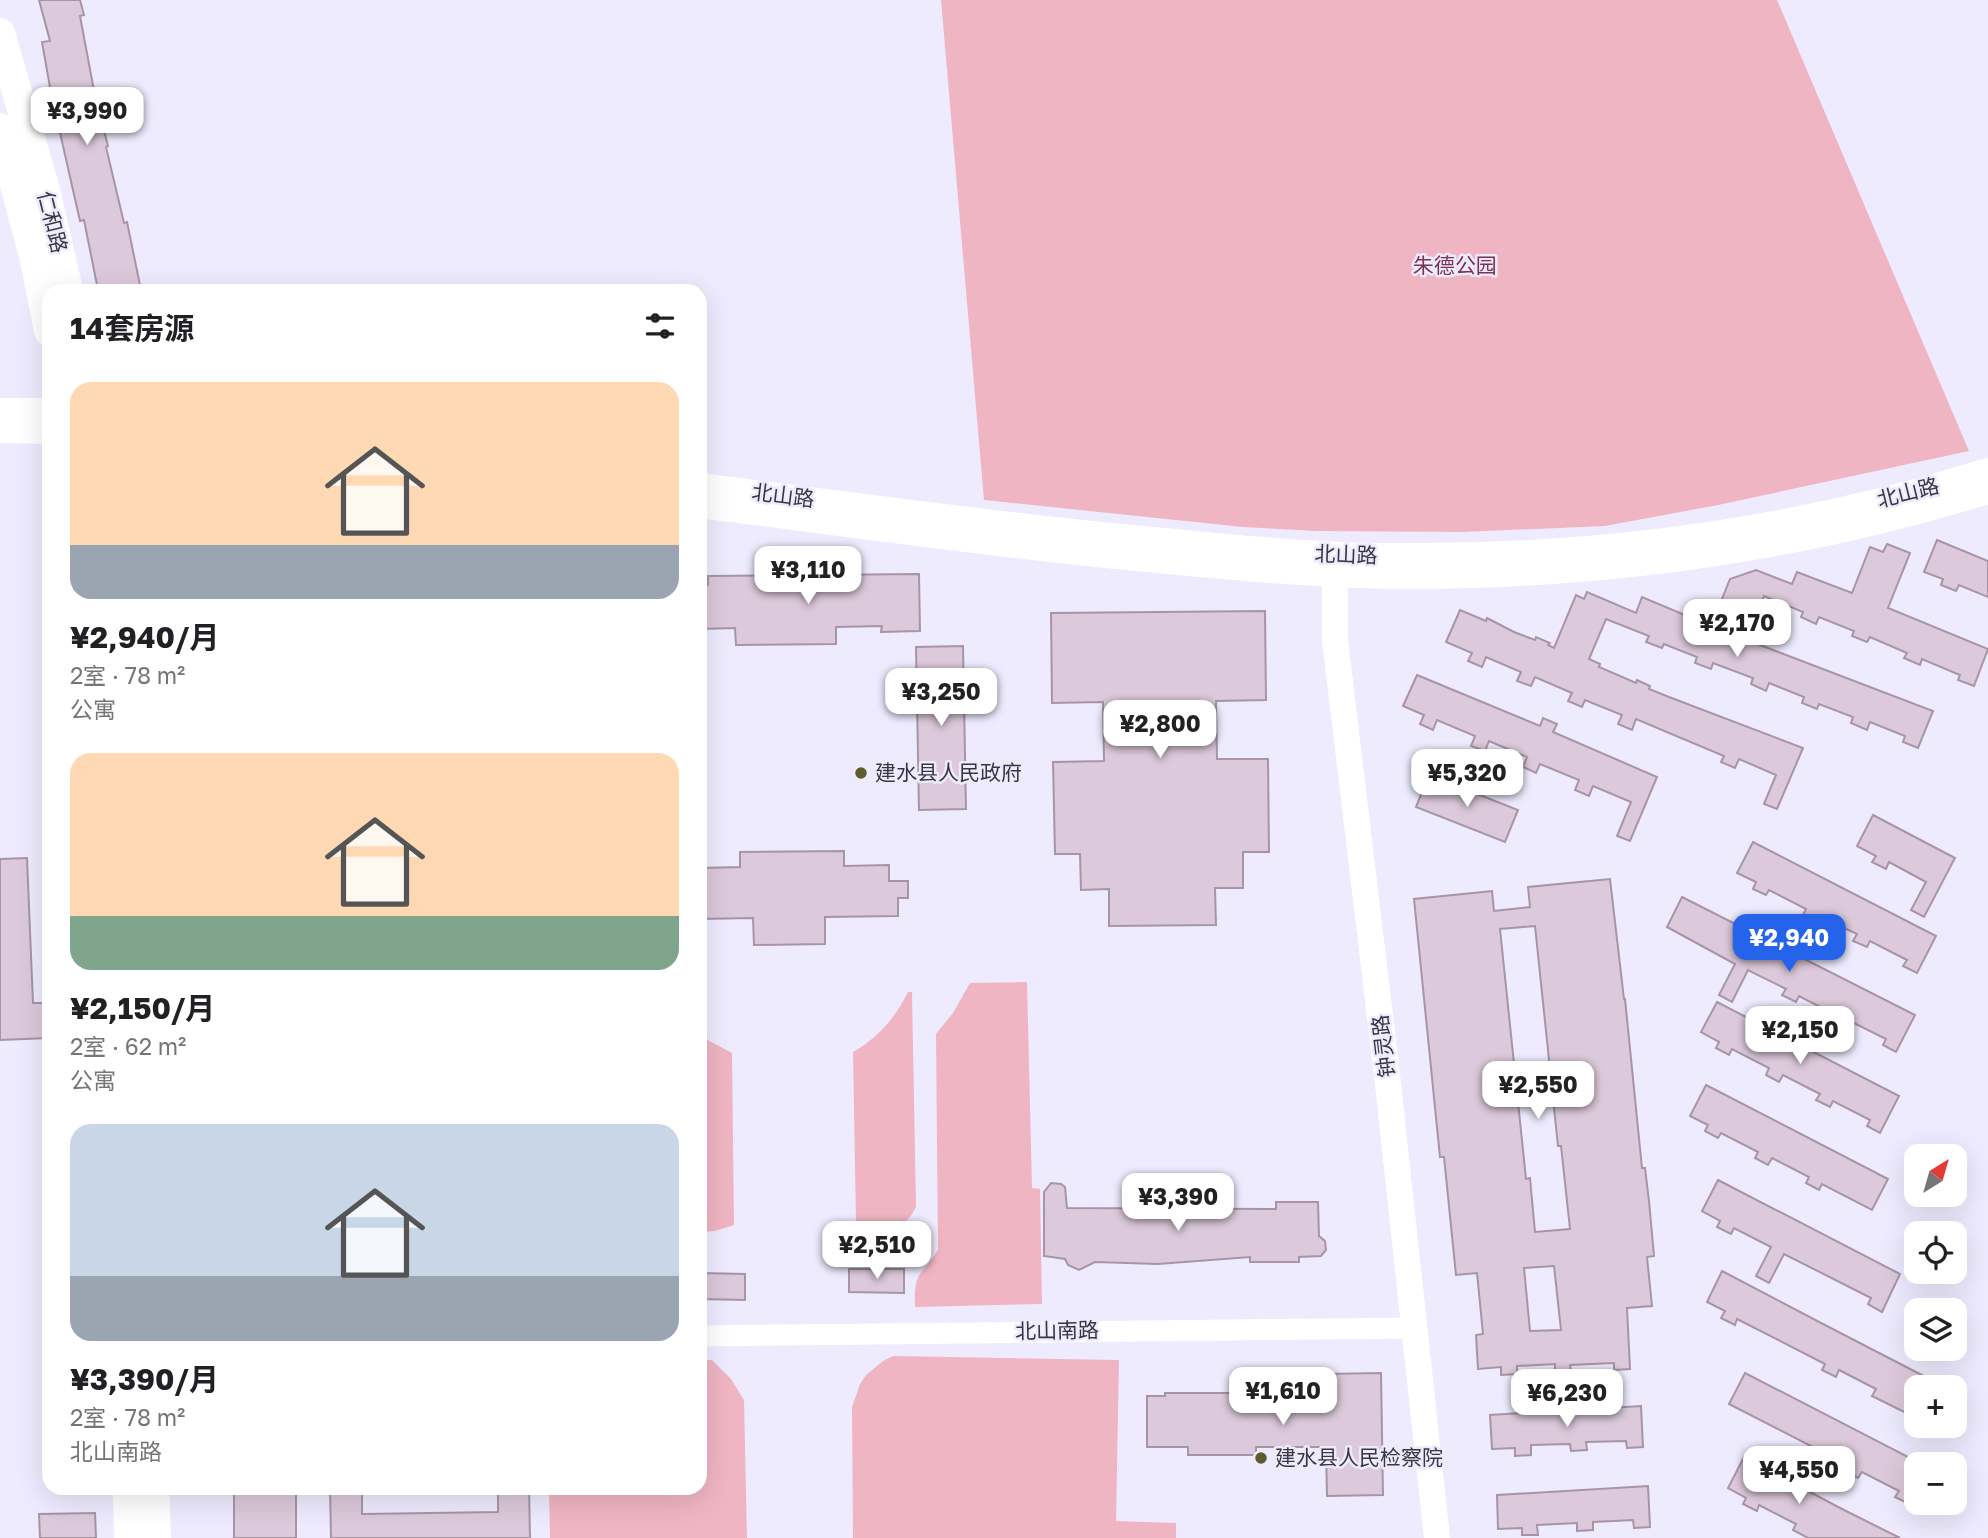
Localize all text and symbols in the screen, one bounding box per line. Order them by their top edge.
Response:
pin: ¥3,990 [30,88,144,147]
text: ¥3,990 [47,96,127,124]
street label: 仁和路 [33,188,73,255]
park label: 朱德公园 [1413,252,1497,278]
icon: filters [641,307,679,345]
text: 14套房源 [70,310,194,346]
icon: home [312,428,438,554]
street label: 北山路 [1874,472,1941,512]
street label: 北山路 [750,478,816,512]
street label: 北山路 [1314,540,1378,568]
pin: ¥3,110 [751,546,865,606]
text: ¥3,110 [770,555,846,583]
pin: ¥2,170 [1680,600,1794,659]
text: ¥2,170 [1699,608,1775,636]
text: ¥2,940/月 [70,619,219,655]
text: 2室 · 78 m² [70,661,185,689]
pin: ¥3,250 [884,668,998,728]
text: ¥3,250 [901,677,981,705]
text: 公寓 [70,695,116,723]
pin: ¥2,800 [1103,700,1217,760]
text: ¥2,800 [1119,709,1201,737]
pin: ¥5,320 [1410,750,1524,809]
text: ¥5,320 [1427,758,1507,786]
place label: 建水县人民政府 [875,759,1022,785]
marker: 建水县人民政府 [853,765,869,781]
icon: home [312,799,438,925]
pin: ¥2,940 [1732,914,1846,974]
text: ¥2,940 [1749,923,1829,951]
text: ¥2,150/月 [70,990,215,1026]
pin: ¥2,150 [1743,1006,1857,1066]
street label: 钟灵路 [1366,1013,1400,1079]
text: ¥2,150 [1761,1015,1839,1043]
text: 2室 · 62 m² [70,1032,186,1060]
pin: ¥2,550 [1481,1062,1595,1121]
text: 公寓 [70,1066,116,1094]
text: ¥2,550 [1498,1070,1578,1098]
north arrow [1904,1144,1967,1208]
map controls [1904,1144,1967,1515]
icon: home [312,1170,438,1296]
pin: ¥3,390 [1121,1174,1235,1233]
text: ¥3,390 [1138,1182,1218,1210]
button: locate [1904,1221,1967,1284]
pin: ¥2,510 [820,1222,934,1281]
text: ¥2,510 [838,1230,916,1258]
button: layers [1904,1298,1967,1361]
street label: 北山南路 [1015,1316,1099,1344]
text: ¥3,390/月 [70,1361,219,1397]
pin: ¥1,610 [1226,1368,1340,1427]
pin: ¥6,230 [1510,1370,1624,1429]
button: + [1904,1375,1967,1438]
text: ¥1,610 [1245,1376,1321,1404]
text: ¥6,230 [1527,1378,1607,1406]
text: 2室 · 78 m² [70,1403,185,1431]
text: 北山南路 [70,1437,162,1465]
place label: 建水县人民检察院 [1275,1444,1443,1470]
pin: ¥4,550 [1742,1446,1856,1506]
marker: 建水县人民检察院 [1253,1450,1269,1466]
button: − [1904,1452,1967,1515]
text: ¥4,550 [1759,1455,1839,1483]

